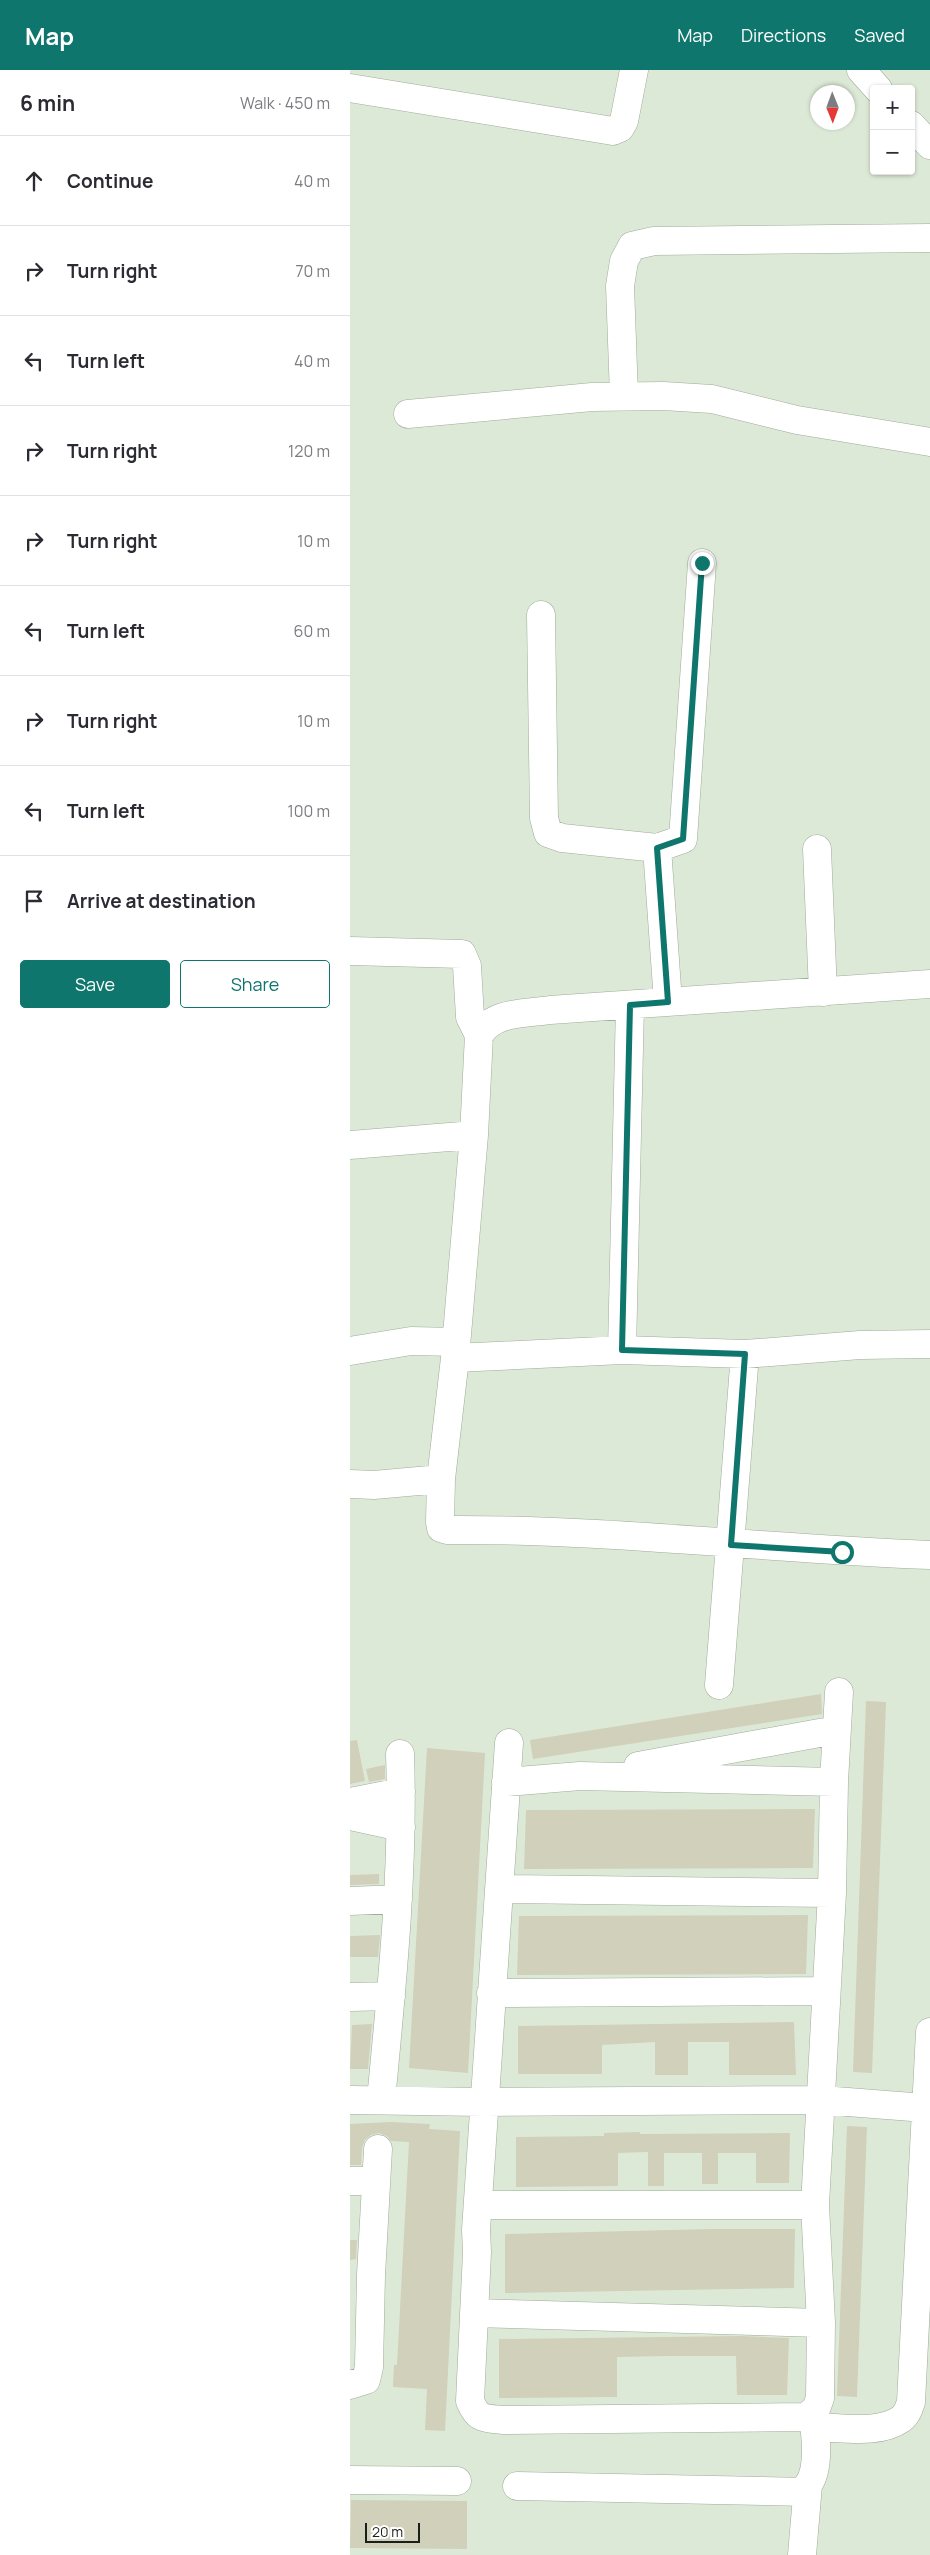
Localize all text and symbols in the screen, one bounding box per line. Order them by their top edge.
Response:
text: Map [25,19,74,52]
text: Map [677,23,713,47]
text: Directions [741,23,826,47]
text: Saved [854,23,905,47]
north arrow [810,85,855,130]
map controls [870,85,915,175]
button: + [870,85,915,130]
text: 6 min [20,89,75,117]
text: Walk · 450 m [240,92,330,114]
button: − [870,130,915,175]
icon: ahead [20,167,48,195]
text: Continue [67,168,153,194]
text: 40 m [294,170,330,192]
icon: right [20,257,48,285]
text: Turn right [67,258,157,284]
text: 70 m [295,260,330,282]
icon: left [20,347,48,375]
text: Turn left [67,348,145,374]
text: 40 m [294,350,330,372]
icon: right [20,437,48,465]
text: Turn right [67,438,157,464]
text: 120 m [288,440,330,462]
icon: right [20,527,48,555]
text: Turn right [67,528,157,554]
text: 10 m [297,530,330,552]
route end [691,552,714,575]
icon: left [20,617,48,645]
text: Turn left [67,618,145,644]
text: 60 m [294,620,330,642]
icon: right [20,707,48,735]
text: Turn right [67,708,157,734]
text: 10 m [297,710,330,732]
icon: left [20,797,48,825]
text: Turn left [67,798,145,824]
text: 100 m [287,800,330,822]
icon: arrive [20,887,48,915]
text: Arrive at destination [67,888,256,914]
button: Save [20,960,170,1008]
button: Share [180,960,330,1008]
route start [831,1541,854,1564]
scale bar [365,2520,420,2543]
text: 20 m [372,2522,403,2541]

